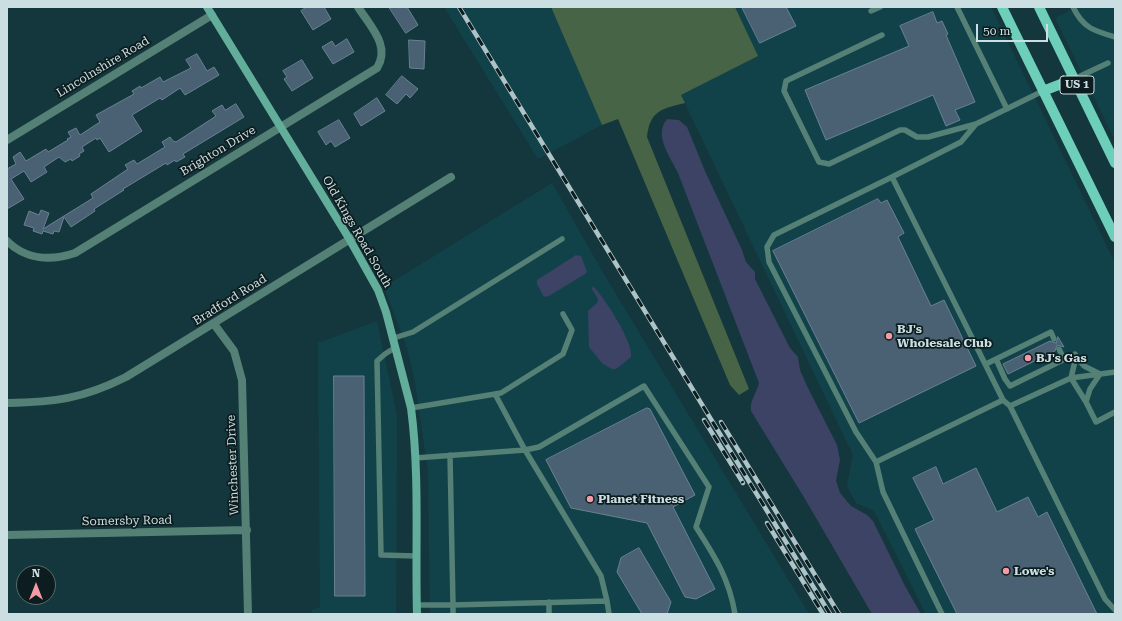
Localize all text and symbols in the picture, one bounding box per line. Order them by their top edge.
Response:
scale bar [978,16,1050,42]
text: 50 m [983,24,1010,38]
street label: Lincolnshire Road [54,34,152,100]
road number: US 1 [1060,76,1094,94]
street label: Brighton Drive [178,123,258,179]
street label: Old Kings Road South [319,173,395,291]
street label: Bradford Road [191,272,269,328]
place label: BJ's Wholesale Club [897,322,992,350]
marker: BJ's Wholesale Club [884,331,894,341]
place label: BJ's Gas [1036,351,1087,365]
marker: BJ's Gas [1023,353,1033,363]
street label: Winchester Drive [224,414,242,516]
place label: Planet Fitness [598,492,684,506]
marker: Planet Fitness [585,494,595,504]
street label: Somersby Road [82,513,172,529]
place label: Lowe's [1014,564,1054,578]
north arrow [16,565,56,605]
marker: Lowe's [1001,566,1011,576]
text: N [32,567,40,580]

